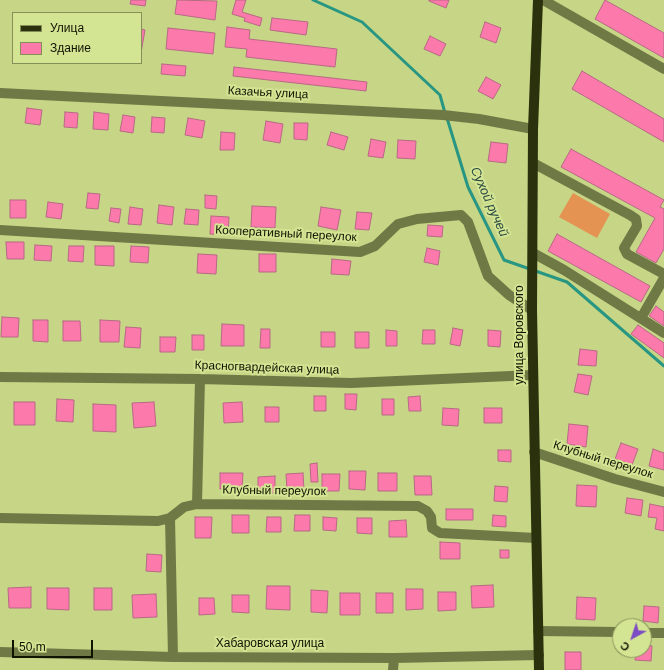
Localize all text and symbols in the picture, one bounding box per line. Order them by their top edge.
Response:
legend [12,12,142,64]
text: Улица [50,21,84,35]
text: Здание [50,41,91,55]
street label: Казачья улица [227,84,309,102]
water label: Сухой ручей [467,165,511,239]
street label: Кооперативный переулок [215,223,357,245]
street label: улица Воровского [513,285,527,385]
street label: Красногвардейская улица [194,358,340,378]
street label: Клубный переулок [551,438,655,482]
street label: Клубный переулок [222,483,326,499]
north arrow [612,618,652,658]
scale bar [14,632,95,658]
street label: Хабаровская улица [216,637,324,651]
text: С [618,639,632,654]
text: 50 m [19,640,46,654]

